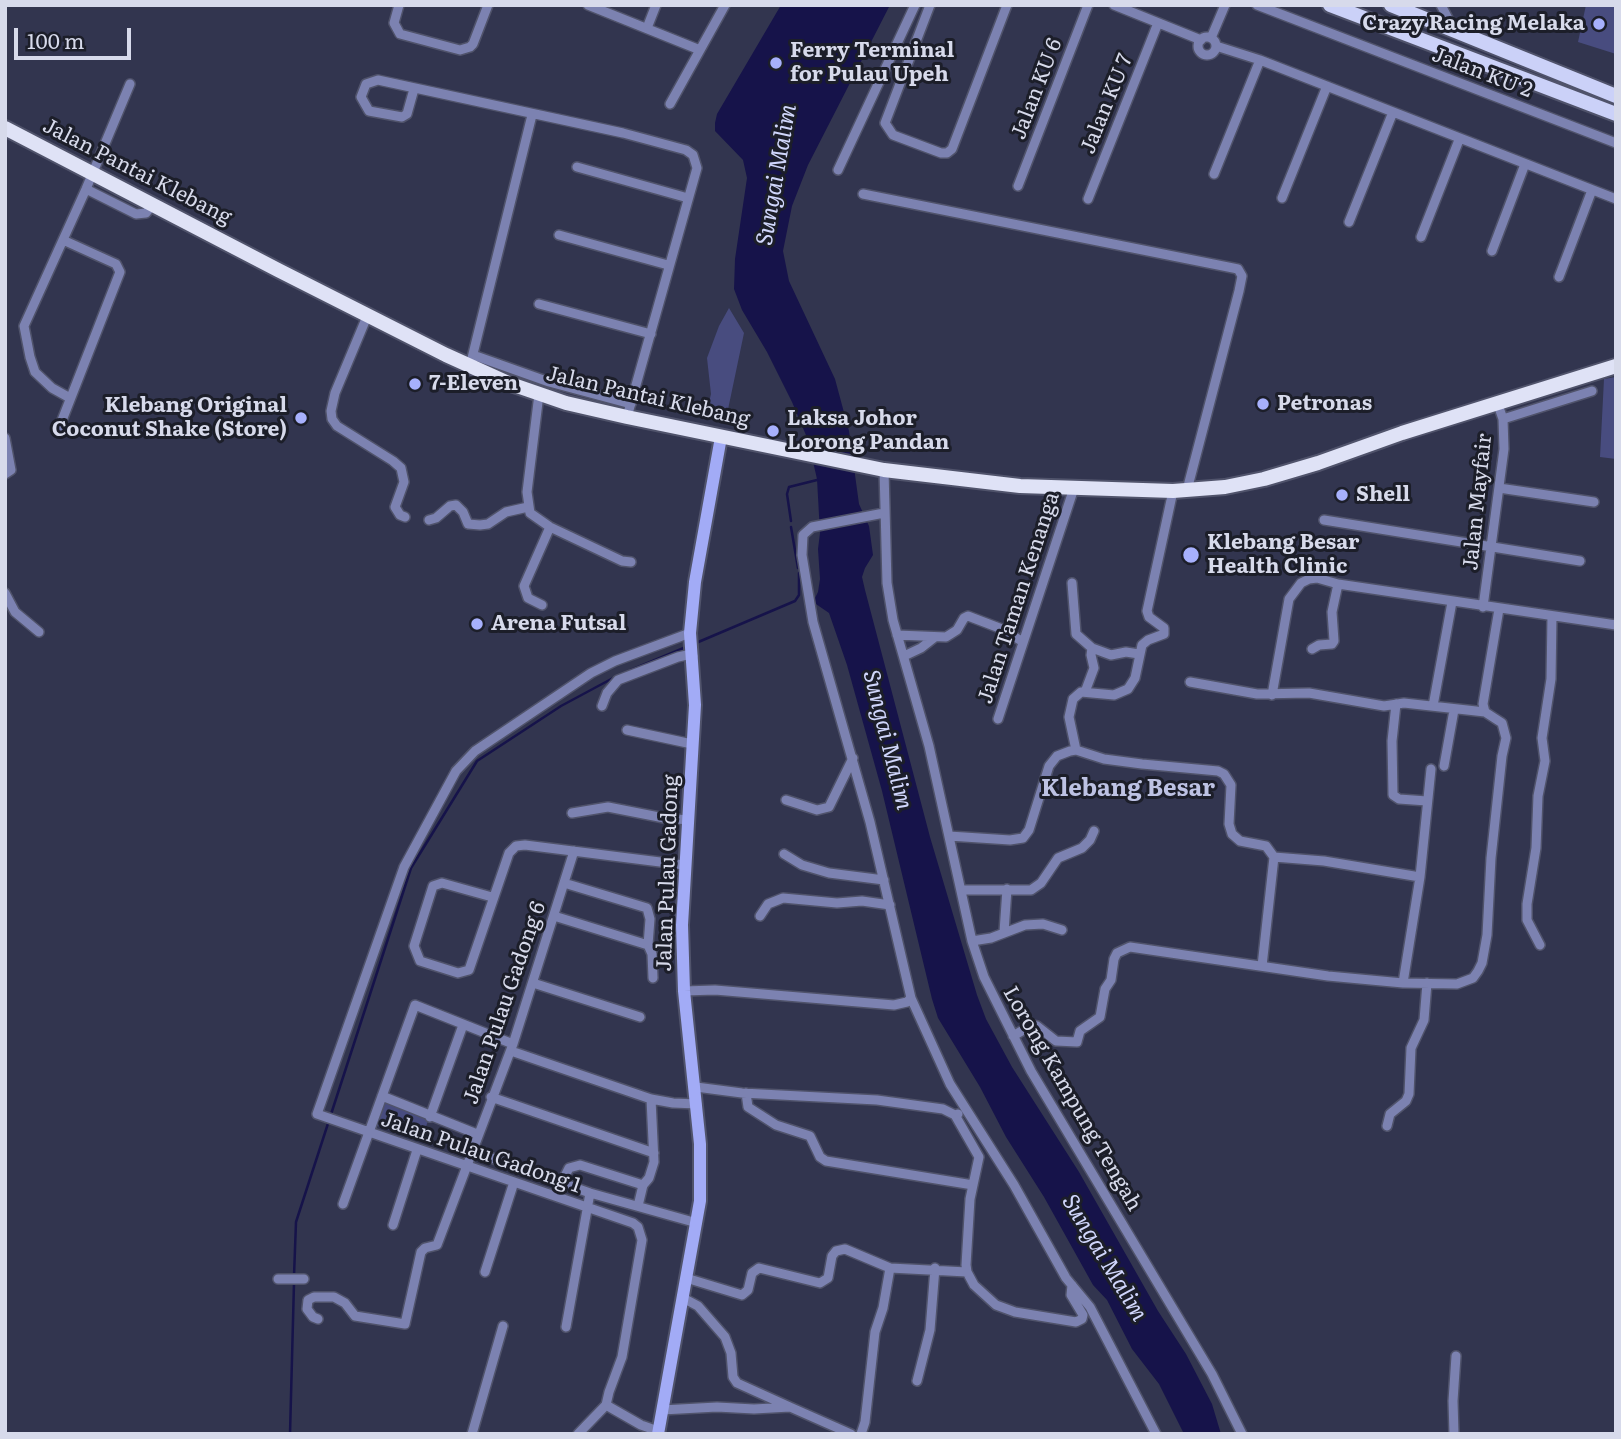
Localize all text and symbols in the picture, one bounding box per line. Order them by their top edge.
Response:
place label: Crazy Racing Melaka [1362,11,1585,37]
scale bar [18,14,135,58]
marker: Crazy Racing Melaka [1591,16,1607,32]
text: 100 m [27,24,84,55]
street label: Jalan KU 6 [1006,35,1068,143]
place label: Ferry Terminal for Pulau Upeh [790,38,954,88]
street label: Jalan KU 2 [1428,42,1536,104]
street label: Jalan KU 7 [1076,50,1138,158]
marker: Ferry Terminal for Pulau Upeh [768,55,784,71]
water label: Sungai Malim [751,102,803,248]
street label: Jalan Pantai Klebang [38,113,236,231]
street label: Jalan Pantai Klebang [544,361,752,433]
place label: 7-Eleven [429,371,518,397]
marker: 7-Eleven [407,376,423,392]
place label: Petronas [1277,391,1372,417]
place label: Klebang Original Coconut Shake (Store) [52,393,287,443]
marker: Petronas [1255,396,1271,412]
place label: Laksa Johor Lorong Pandan [787,406,949,456]
marker: Klebang Original Coconut Shake (Store) [293,410,309,426]
marker: Laksa Johor Lorong Pandan [765,423,781,439]
street label: Jalan Mayfair [1458,432,1498,572]
place label: Shell [1356,482,1410,508]
marker: Shell [1334,487,1350,503]
street label: Jalan Taman Kenanga [973,489,1065,707]
place label: Klebang Besar Health Clinic [1207,530,1359,580]
marker: Klebang Besar Health Clinic [1181,545,1201,565]
place label: Arena Futsal [491,611,626,637]
marker: Arena Futsal [469,616,485,632]
water label: Sungai Malim [856,667,918,813]
street label: Jalan Pulau Gadong [652,774,684,972]
district label: Klebang Besar [1041,775,1215,803]
street label: Jalan Pulau Gadong 6 [458,898,552,1108]
street label: Lorong Kampung Tengah [997,982,1147,1216]
street label: Jalan Pulau Gadong 1 [378,1107,584,1199]
water label: Sungai Malim [1055,1190,1153,1326]

